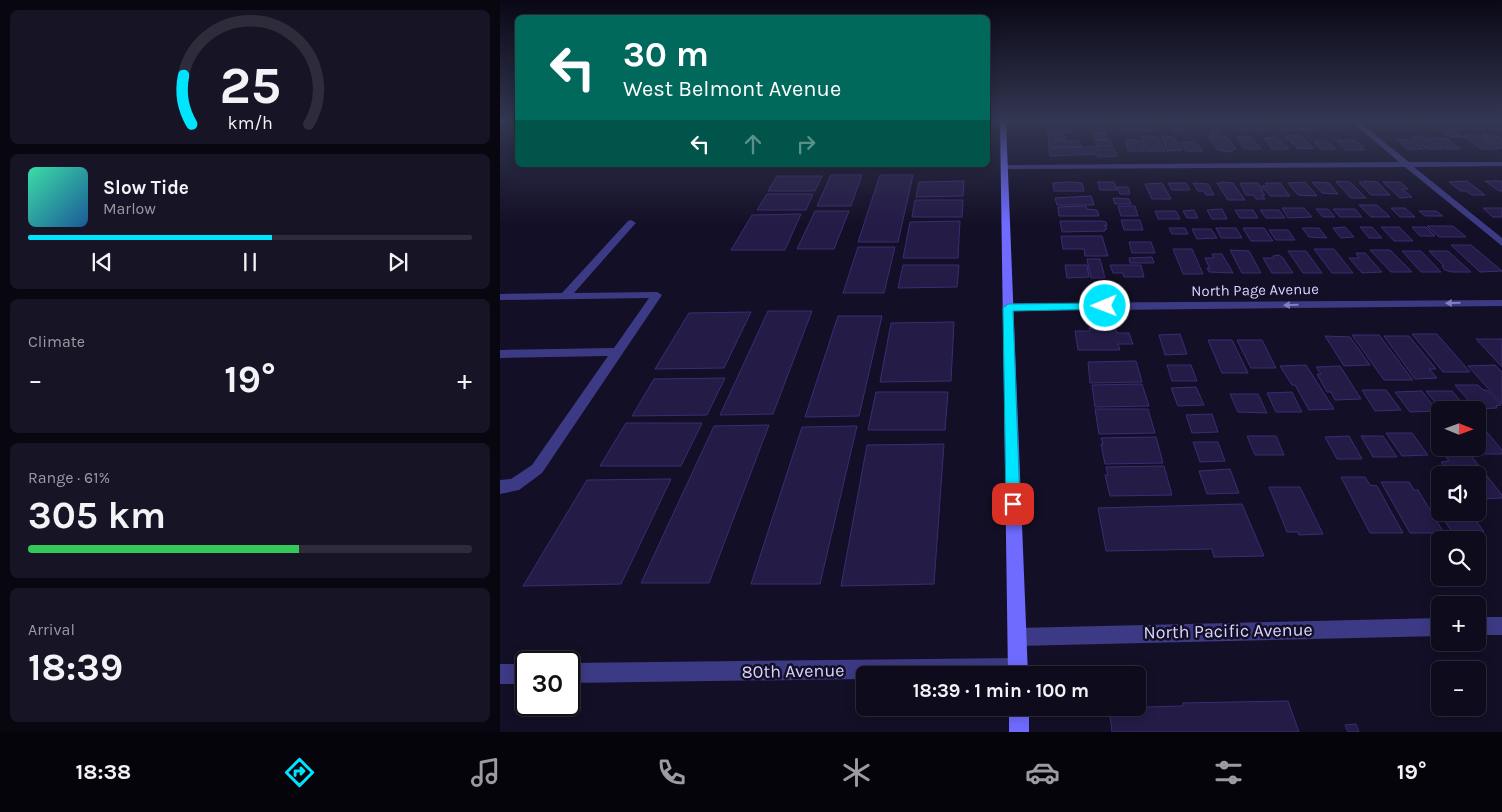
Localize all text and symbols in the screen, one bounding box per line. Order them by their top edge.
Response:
text: 30 m [623,34,709,75]
icon: left [540,35,605,100]
text: 25 [219,55,281,116]
text: West Belmont Avenue [623,76,841,102]
text: km/h [227,113,273,134]
icon: left [686,130,714,158]
icon: ahead [739,130,767,158]
icon: right [792,130,820,158]
text: Slow Tide [103,177,189,199]
text: Marlow [103,199,156,218]
icon: previous [88,248,116,276]
icon: pause [236,248,264,276]
icon: next [384,248,412,276]
position arrow [1078,279,1130,331]
street label: North Page Avenue [1191,280,1319,300]
one-way arrow [1445,299,1461,307]
one-way arrow [1283,301,1299,309]
text: Climate [28,332,85,351]
text: 19° [224,357,276,402]
text: − [28,363,43,396]
text: + [457,363,472,396]
north arrow [1431,401,1486,456]
map controls [1431,401,1486,716]
button: sound [1431,466,1486,521]
text: Range · 61% [28,468,110,487]
pin [992,483,1034,525]
icon: arrive [999,490,1027,518]
text: 305 km [28,493,166,538]
button: search [1431,531,1486,586]
button: + [1431,596,1486,651]
street label: North Pacific Avenue [1143,619,1313,643]
text: Arrival [28,620,75,639]
text: 18:39 [28,645,123,690]
speed limit sign: 30 [515,651,580,716]
street label: 80th Avenue [741,659,845,683]
button: − [1431,661,1486,716]
text: 18:39 · 1 min · 100 m [913,680,1089,702]
icon: directions [282,755,317,790]
icon: music [468,755,503,790]
icon: phone [654,755,689,790]
icon: climate [839,755,874,790]
icon: car [1025,755,1060,790]
icon: filters [1211,755,1246,790]
text: 18:38 [75,759,131,785]
text: 19° [1397,759,1427,785]

